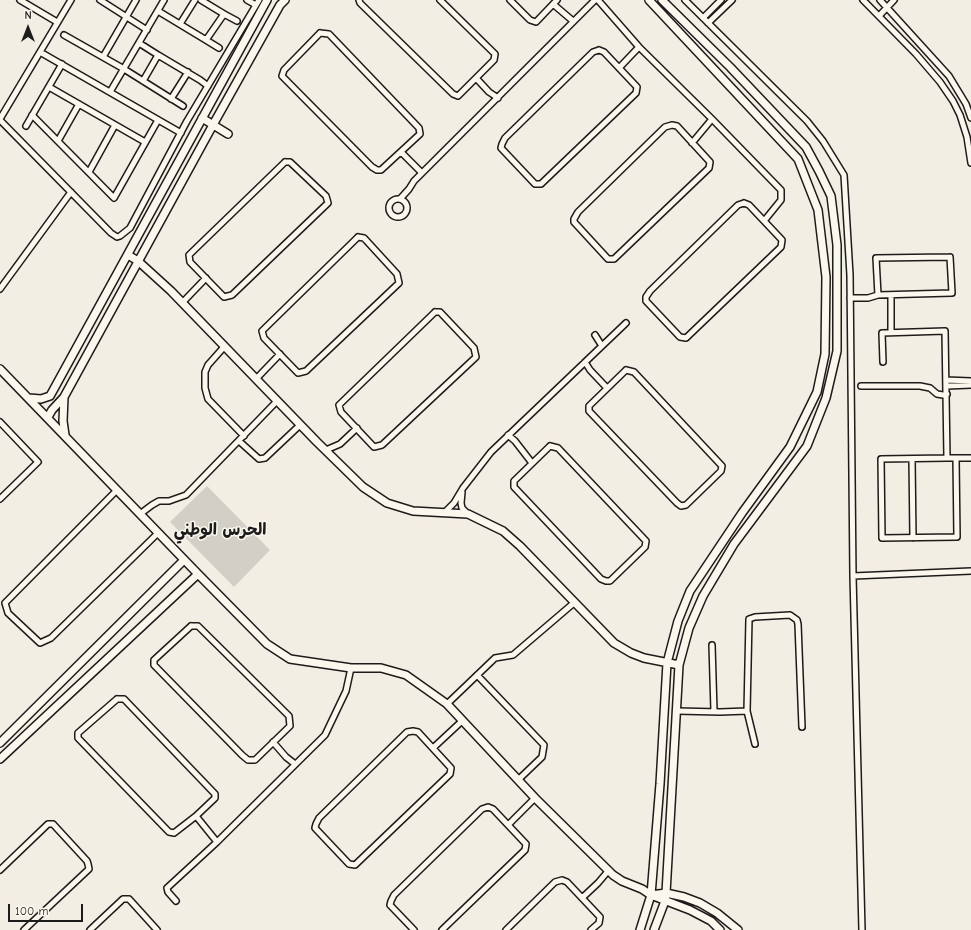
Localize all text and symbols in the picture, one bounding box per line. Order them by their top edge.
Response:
north arrow [8,8,48,48]
text: N [24,9,32,22]
district label: الحرس الوطني [174,520,266,540]
scale bar [10,896,85,922]
text: 100 m [15,904,48,918]

